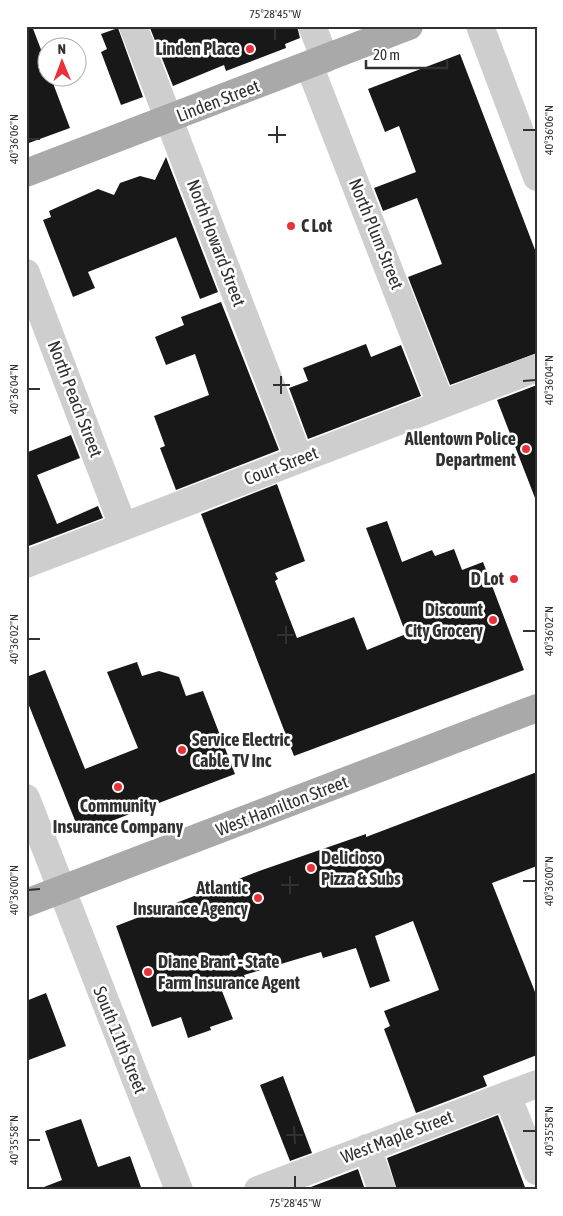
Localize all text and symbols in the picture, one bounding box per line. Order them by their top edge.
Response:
text: 75°28'45"W [249,7,301,21]
north arrow [38,38,88,88]
place label: Linden Place [155,38,240,59]
scale bar [366,38,447,70]
text: N [58,41,66,57]
marker: Linden Place [244,43,256,55]
text: 20 m [373,46,400,63]
street label: Linden Street [173,75,262,126]
text: 40°36'06"N [542,105,556,155]
text: 40°36'06"N [7,114,21,164]
street label: North Plum Street [345,175,408,292]
street label: North Howard Street [183,176,250,309]
place label: C Lot [301,215,333,236]
marker: C Lot [285,220,297,232]
street label: North Peach Street [44,338,107,460]
text: 40°36'04"N [542,355,556,405]
text: 40°36'04"N [7,364,21,414]
place label: Allentown Police Department [404,428,517,470]
street label: Court Street [241,442,321,489]
marker: Allentown Police Department [520,443,532,455]
place label: D Lot [471,568,505,589]
marker: D Lot [508,573,520,585]
place label: Discount City Grocery [405,599,484,641]
text: 40°36'02"N [542,606,556,656]
text: 40°36'02"N [7,614,21,664]
marker: Discount City Grocery [487,614,499,626]
place label: Service Electric Cable TV Inc [192,729,291,771]
marker: Service Electric Cable TV Inc [176,744,188,756]
street label: West Hamilton Street [213,771,351,840]
marker: Community Insurance Company [112,781,124,793]
place label: Community Insurance Company [53,795,184,837]
place label: Delicioso Pizza & Subs [321,847,401,889]
text: 40°36'00"N [542,856,556,906]
marker: Delicioso Pizza & Subs [305,862,317,874]
text: 40°36'00"N [7,865,21,915]
place label: Atlantic Insurance Agency [133,877,249,919]
marker: Atlantic Insurance Agency [252,892,264,904]
place label: Diane Brant - State Farm Insurance Agent [158,951,301,993]
marker: Diane Brant - State Farm Insurance Agent [142,966,154,978]
street label: South 11th Street [89,983,152,1097]
street label: West Maple Street [338,1106,456,1168]
text: 40°35'58"N [542,1106,556,1156]
text: 40°35'58"N [7,1115,21,1165]
text: 75°28'45"W [269,1196,321,1210]

